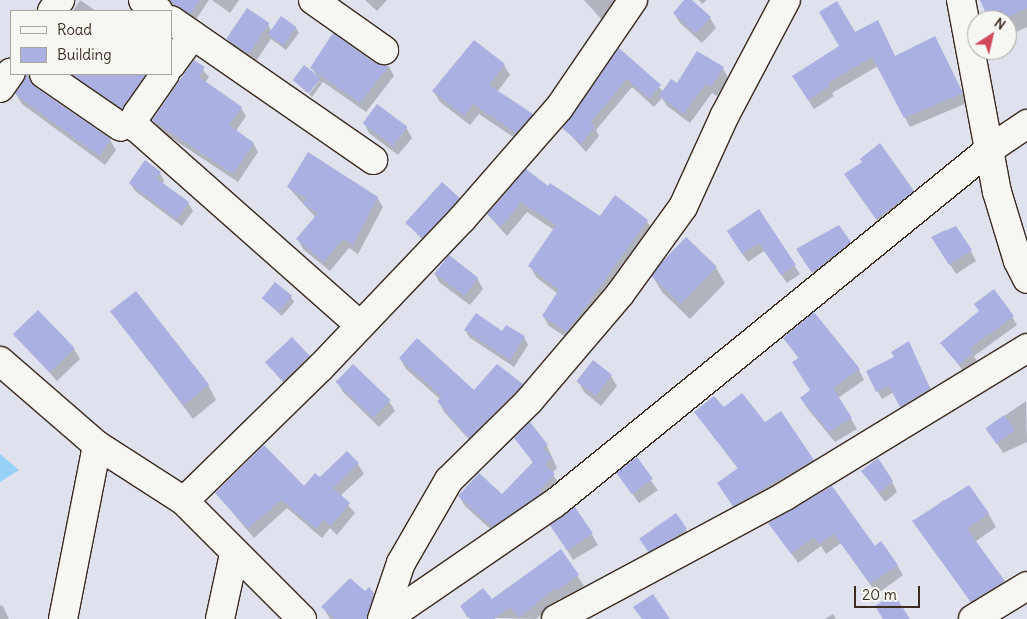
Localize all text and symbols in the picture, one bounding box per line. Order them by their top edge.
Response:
legend [10,10,172,75]
north arrow [967,10,1017,60]
text: N [991,13,1009,34]
text: Road [57,20,92,39]
text: Building [57,45,112,64]
scale bar [857,576,923,608]
text: 20 m [862,585,897,604]

